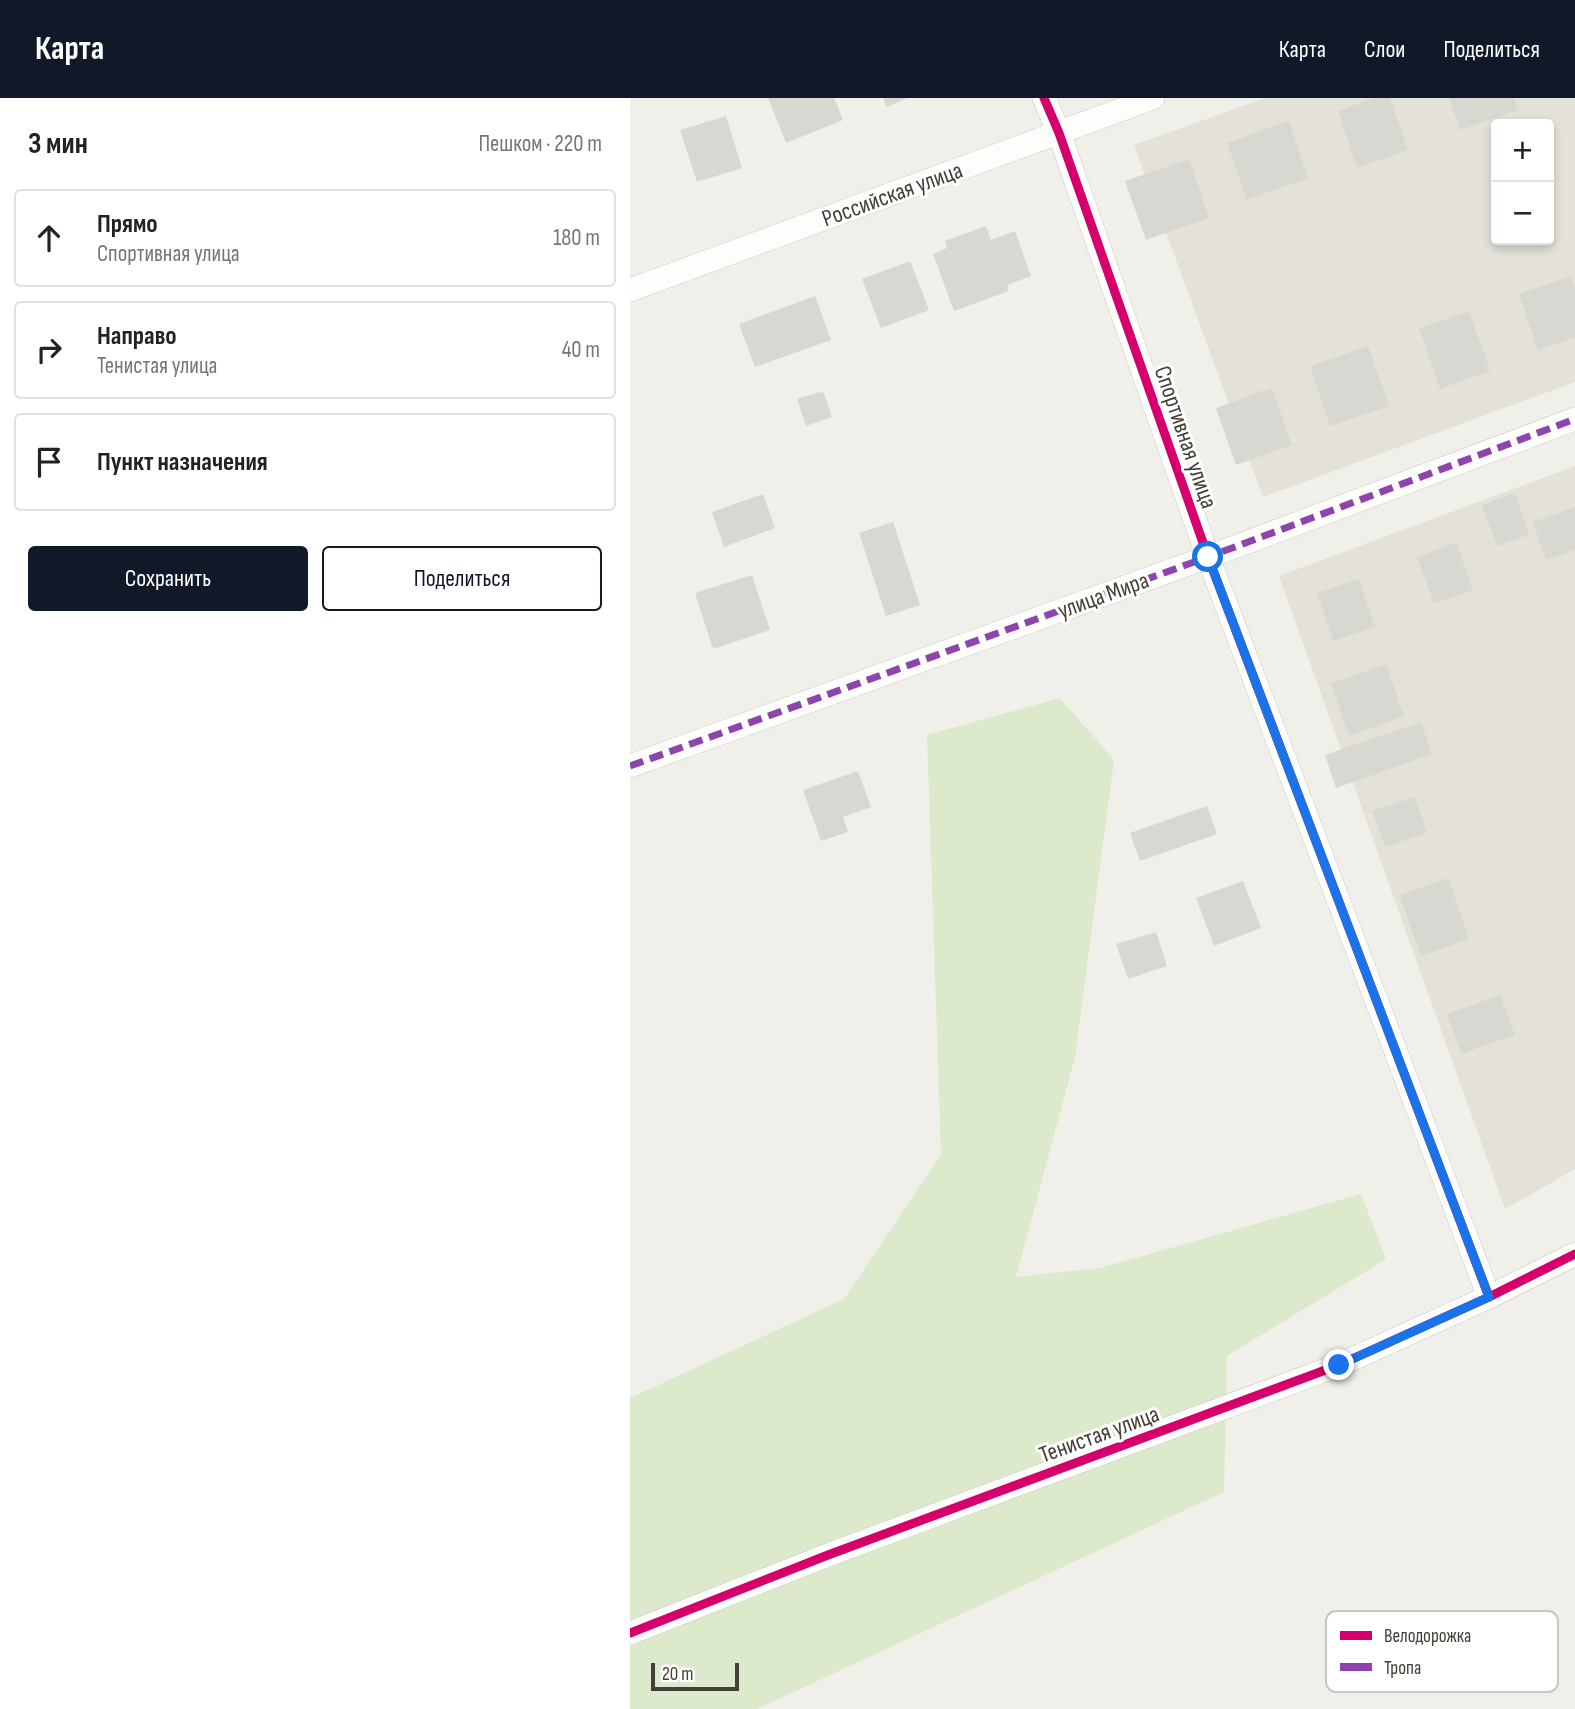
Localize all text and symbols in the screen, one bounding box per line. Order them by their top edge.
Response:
text: Карта [35,29,104,69]
text: Карта [1279,35,1326,64]
text: Слои [1364,35,1405,64]
text: Поделиться [1443,35,1540,64]
map controls [1491,119,1554,245]
button: + [1491,119,1554,182]
text: 3 мин [28,126,88,162]
text: Пешком · 220 m [478,130,602,158]
street label: Российская улица [818,156,966,233]
button: − [1491,182,1554,245]
text: Прямо [97,209,158,240]
icon: ahead [30,219,68,257]
text: 180 m [553,224,600,252]
text: Спортивная улица [97,240,240,268]
text: Направо [97,321,176,352]
icon: right [30,331,68,369]
text: 40 m [562,336,600,364]
text: Тенистая улица [97,352,217,380]
street label: Спортивная улица [1148,362,1223,512]
icon: arrive [30,443,68,481]
text: Пункт назначения [97,447,268,478]
route start [1192,541,1223,572]
button: Сохранить [28,546,308,611]
button: Поделиться [322,546,602,611]
street label: улица Мира [1054,566,1153,625]
route end [1323,1349,1354,1380]
street label: Тенистая улица [1035,1399,1163,1470]
legend [1326,1611,1558,1692]
text: Велодорожка [1384,1625,1471,1648]
text: Тропа [1384,1657,1421,1680]
scale bar [651,1660,738,1692]
text: 20 m [662,1663,694,1686]

